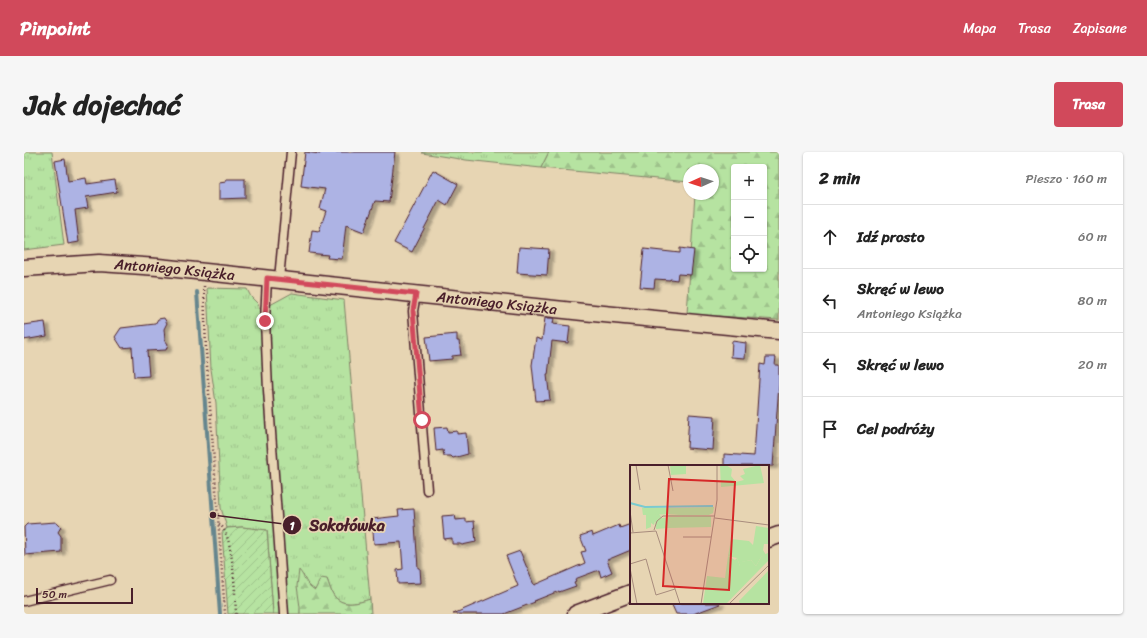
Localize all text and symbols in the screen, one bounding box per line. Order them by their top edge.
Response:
text: Pinpoint [20,12,91,45]
text: Mapa [963,16,996,41]
text: Trasa [1018,16,1051,41]
text: Zapisane [1073,16,1127,41]
text: Jak dojechać [24,80,181,129]
button: Trasa [1054,82,1123,127]
text: 2 min [819,163,860,193]
north arrow [683,164,719,200]
map controls [731,164,767,272]
button: + [731,164,767,200]
text: Pieszo · 160 m [1025,167,1107,190]
button: − [731,200,767,236]
text: Idź prosto [857,224,925,250]
text: 60 m [1078,225,1107,248]
icon: ahead [819,226,841,248]
button: locate [731,236,767,272]
street label: Antoniego Książka [112,251,237,288]
text: Skręć w lewo [857,276,944,302]
street label: Antoniego Książka [434,283,559,322]
text: 80 m [1078,289,1107,312]
icon: left [819,290,841,312]
text: Antoniego Książka [857,302,962,325]
route end [256,312,274,330]
text: Skręć w lewo [857,352,944,378]
text: 20 m [1078,353,1107,376]
icon: left [819,354,841,376]
route start [413,411,431,429]
text: Cel podróży [857,416,934,442]
icon: arrive [819,418,841,440]
inset map [630,465,769,604]
callout: Sokołówka [282,511,393,539]
text: Sokołówka [308,511,386,540]
text: 1 [289,515,295,537]
text: 50 m [42,585,67,604]
scale bar [36,586,133,605]

